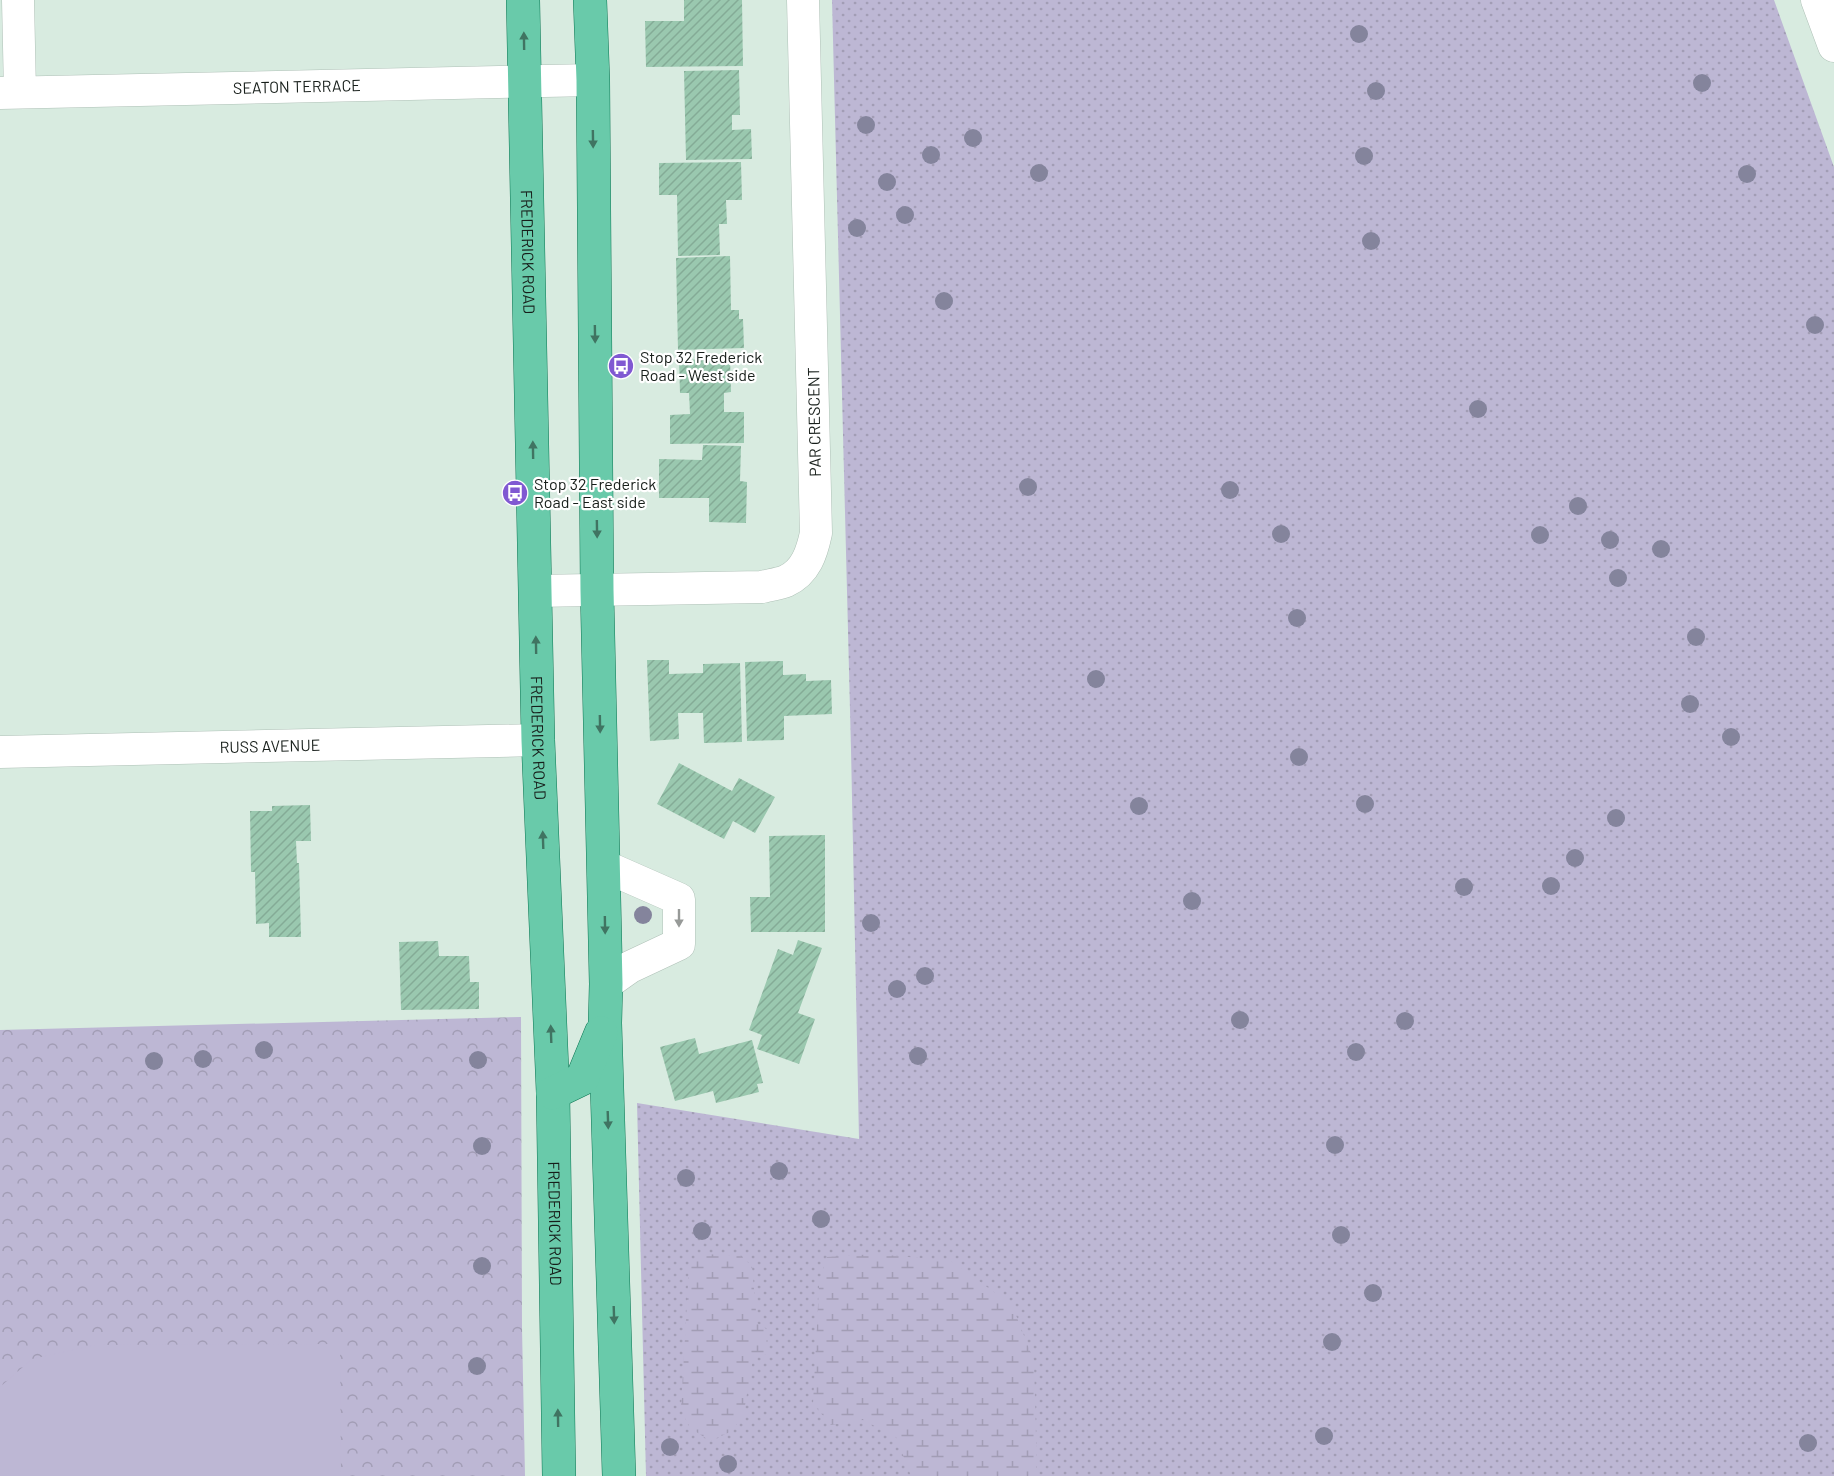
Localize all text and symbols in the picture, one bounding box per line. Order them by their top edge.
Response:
one-way arrow [519,31,529,50]
street label: SEATON TERRACE [233,75,361,97]
one-way arrow [588,129,598,148]
street label: FREDERICK ROAD [518,190,539,314]
one-way arrow [590,324,600,343]
place label: Stop 32 Frederick Road - West side [640,347,762,384]
bus stop icon: Stop 32 Frederick Road - West side [606,351,636,381]
street label: PAR CRESCENT [803,367,824,477]
one-way arrow [528,440,537,459]
place label: Stop 32 Frederick Road - East side [534,474,656,511]
bus stop icon: Stop 32 Frederick Road - East side [500,478,530,508]
one-way arrow [592,519,602,538]
one-way arrow [532,635,541,654]
street label: FREDERICK ROAD [528,676,551,800]
one-way arrow [596,714,605,733]
street label: RUSS AVENUE [219,735,321,756]
one-way arrow [538,830,547,849]
one-way arrow [674,908,684,927]
one-way arrow [600,915,610,934]
one-way arrow [546,1025,555,1044]
one-way arrow [603,1110,613,1129]
street label: FREDERICK ROAD [545,1161,566,1286]
one-way arrow [610,1305,619,1324]
one-way arrow [553,1408,563,1427]

